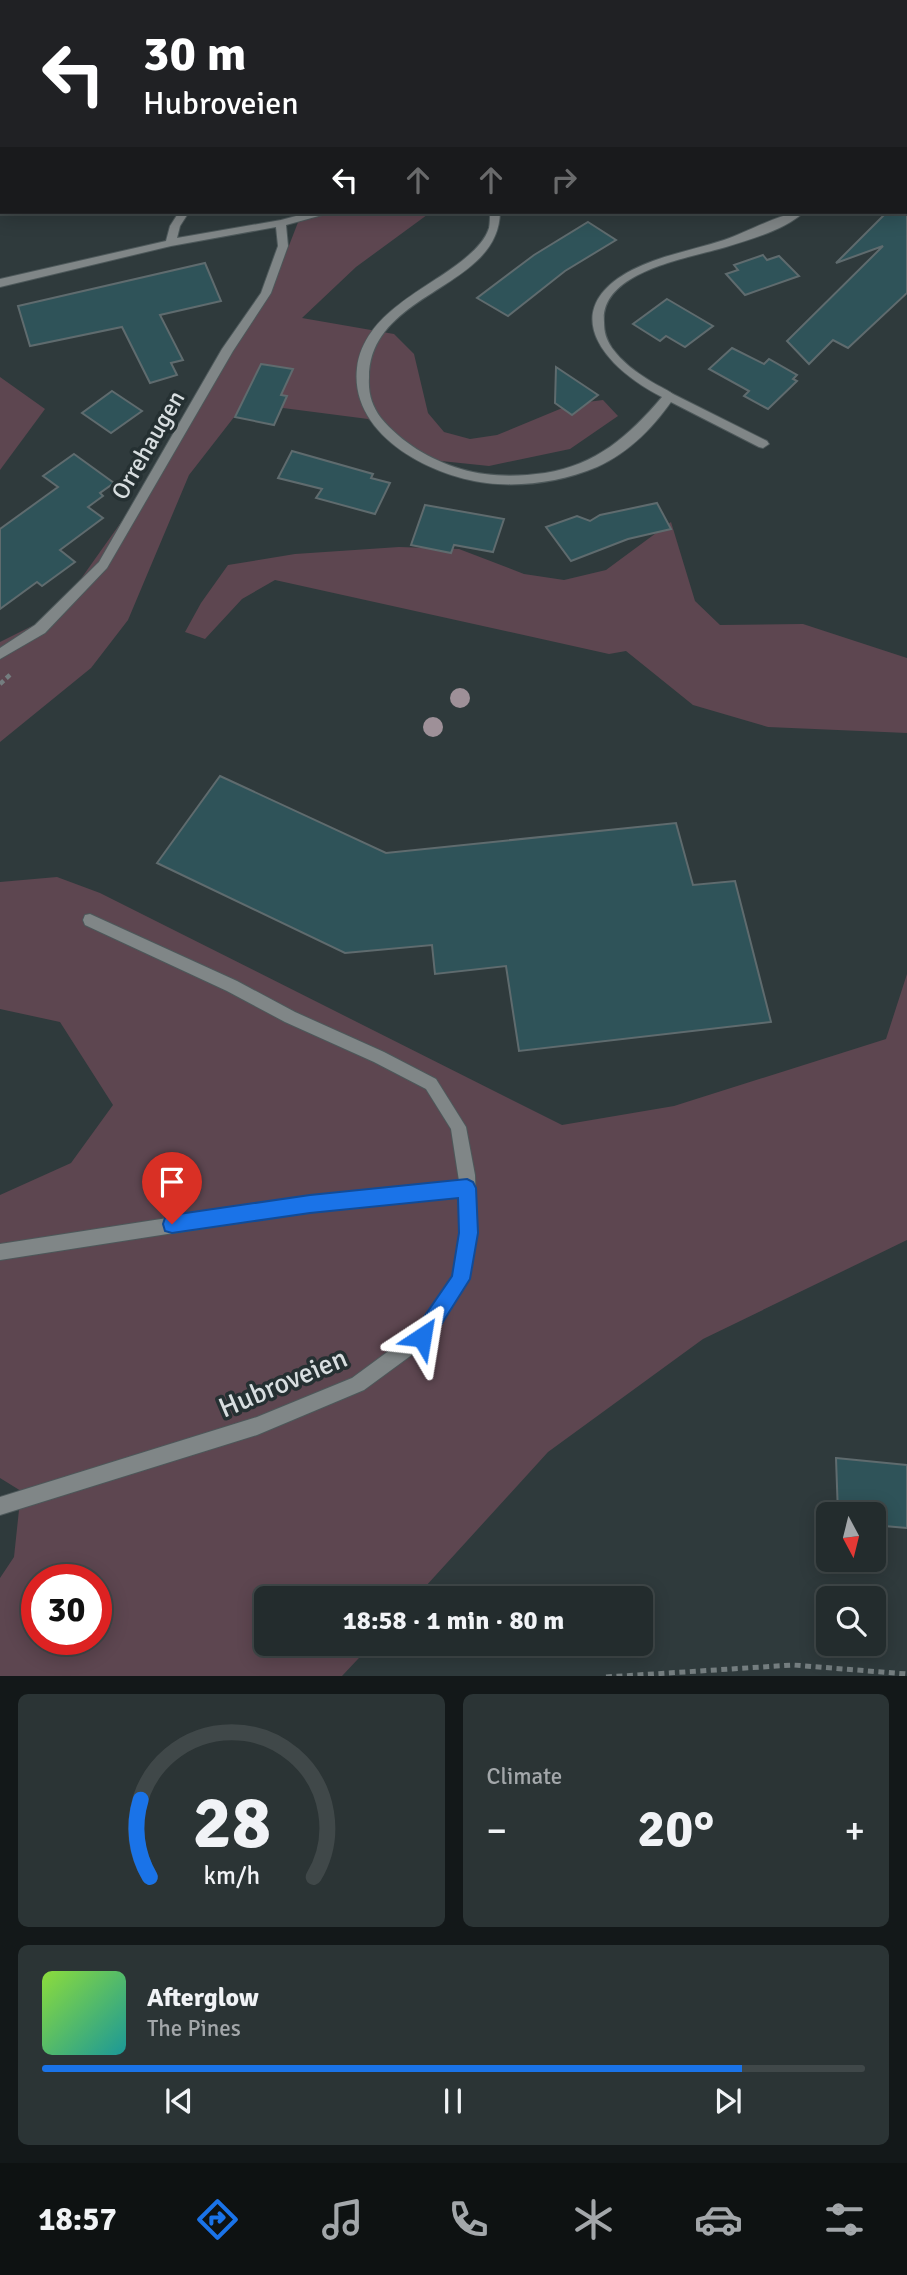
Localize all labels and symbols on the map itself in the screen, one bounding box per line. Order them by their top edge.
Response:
street label: Orrehaugen [105,385,191,505]
pin [142,1152,202,1224]
position arrow [385,1300,459,1374]
street label: Hubroveien [214,1341,352,1425]
north arrow [816,1502,886,1572]
speed limit sign: 30 [21,1564,112,1655]

